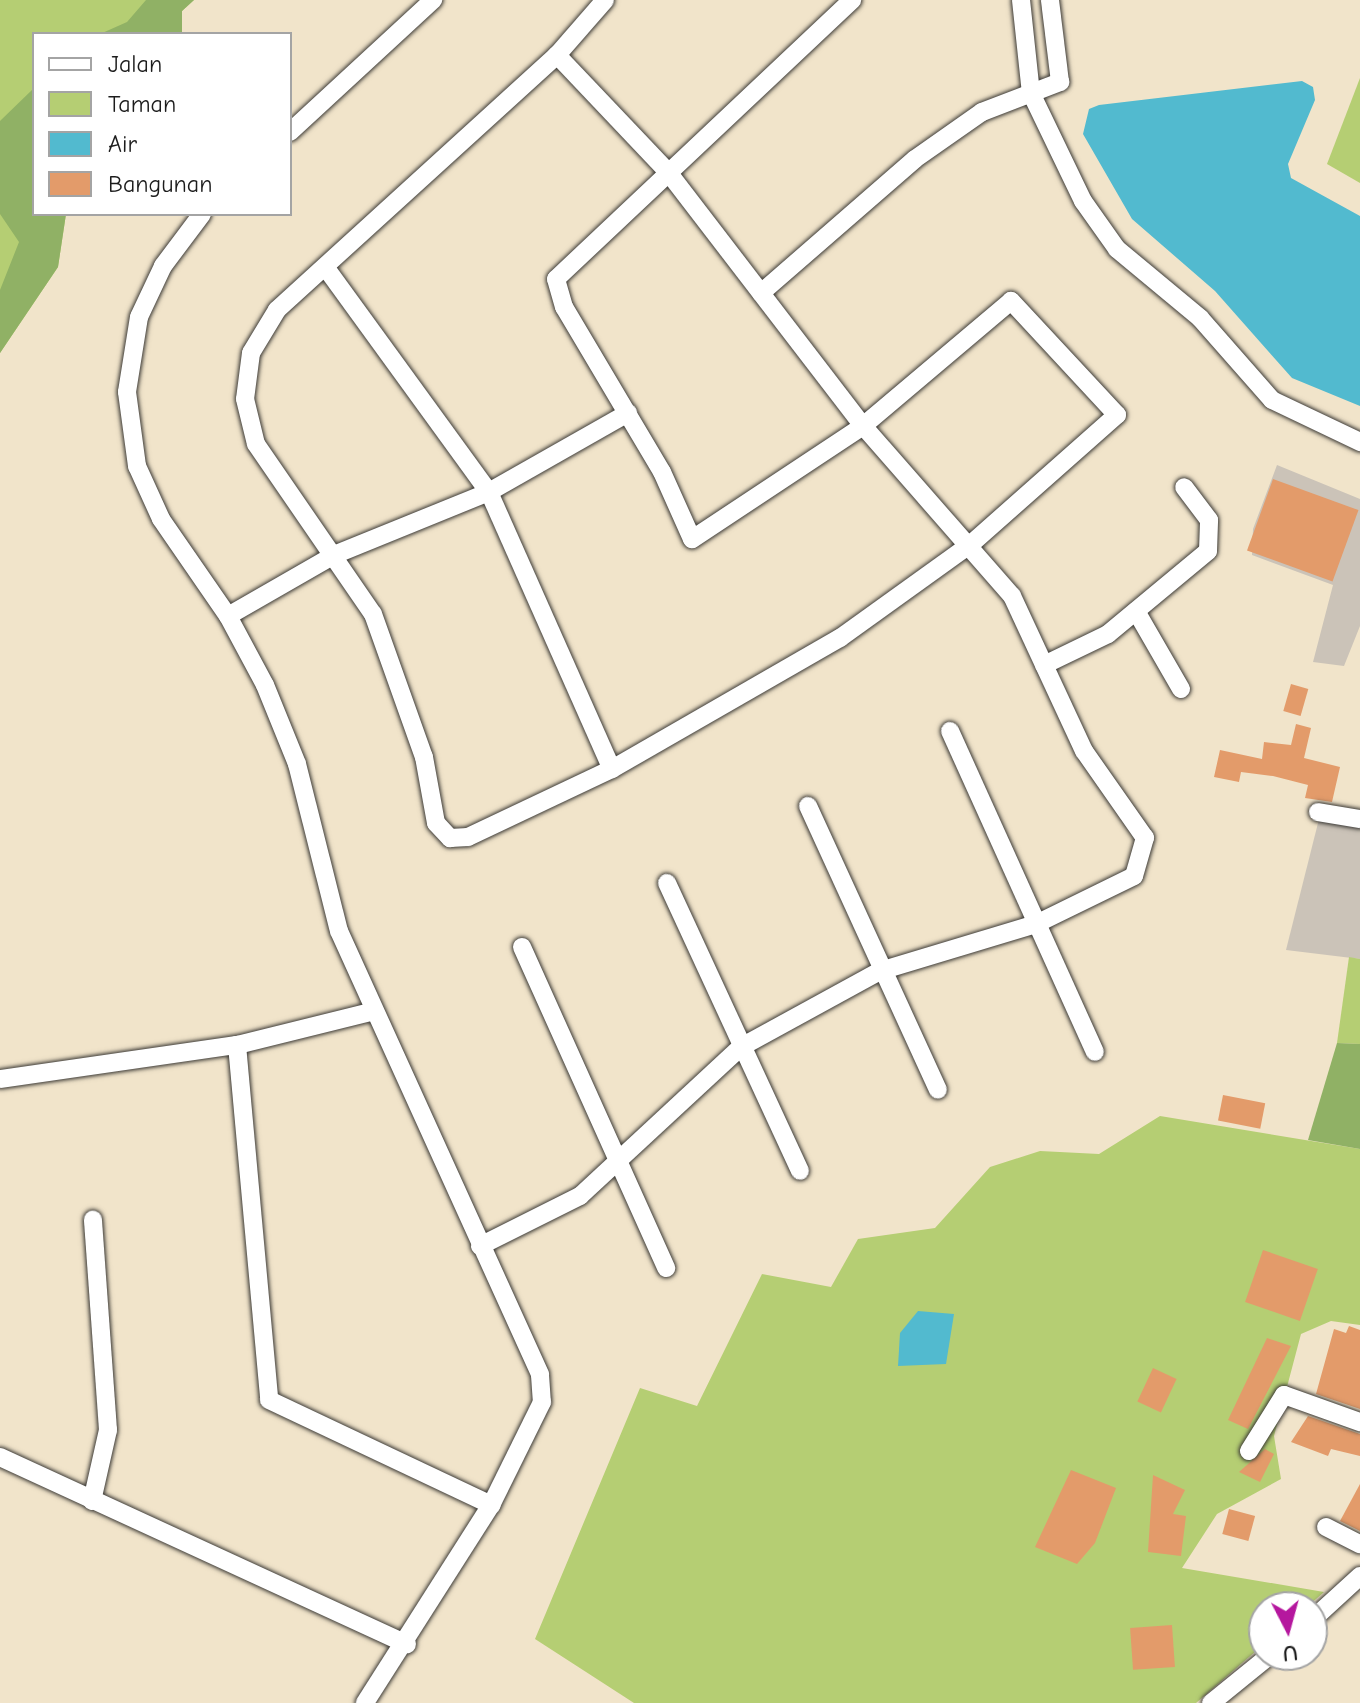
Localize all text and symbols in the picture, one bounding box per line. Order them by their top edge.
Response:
legend [32,32,292,216]
text: Jalan [108,50,162,78]
text: Taman [108,90,176,118]
text: Air [108,130,137,158]
text: Bangunan [108,170,212,198]
north arrow [1248,1591,1328,1671]
text: U [1282,1639,1299,1667]

